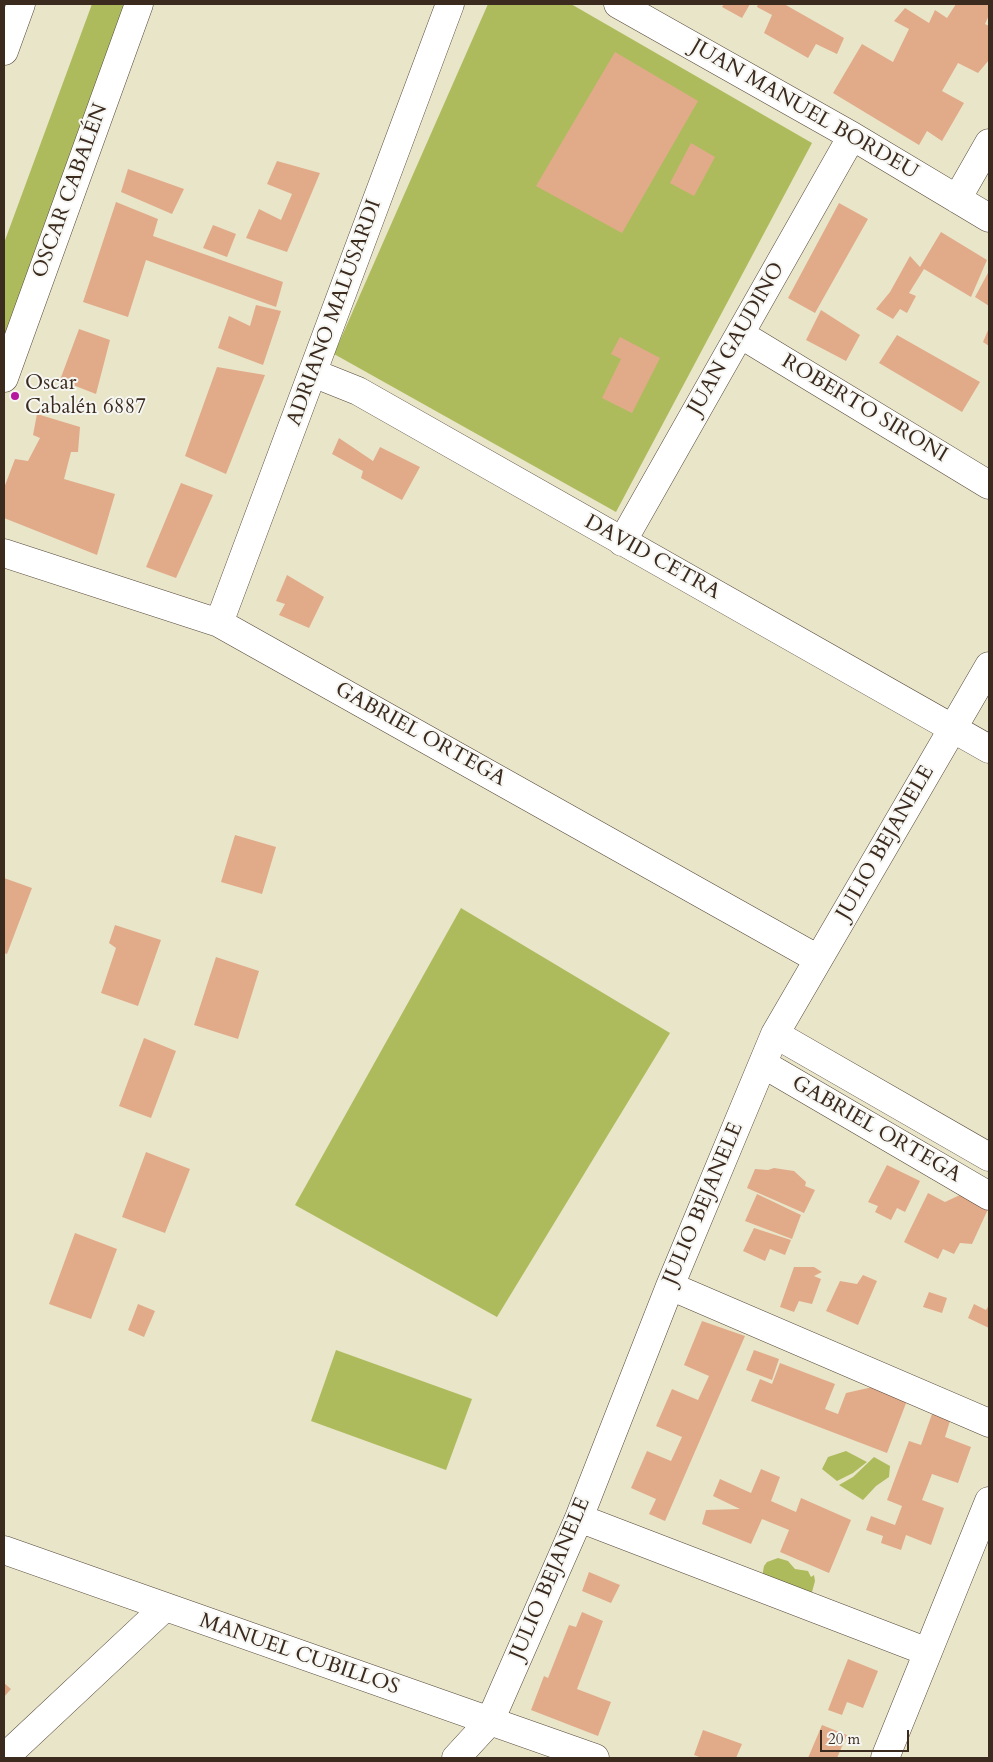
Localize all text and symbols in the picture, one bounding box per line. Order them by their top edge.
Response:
street label: JUAN MANUEL BORDEU [686,35,922,185]
street label: OSCAR CABALÉN [28,100,114,282]
street label: ADRIANO MALUSARDI [282,196,388,430]
street label: JUAN GAUDINO [683,258,791,420]
street label: ROBERTO SIRONI [776,349,952,469]
place label: Oscar Cabalén 6887 [25,371,146,421]
marker: Oscar Cabalén 6887 [9,390,21,402]
street label: DAVID CETRA [580,510,724,606]
street label: GABRIEL ORTEGA [330,678,510,792]
street label: JULIO BEJANELE [832,761,940,925]
street label: GABRIEL ORTEGA [787,1071,965,1189]
street label: JULIO BEJANELE [658,1119,750,1289]
street label: JULIO BEJANELE [505,1494,597,1664]
street label: MANUEL CUBILLOS [196,1609,402,1701]
scale bar [823,1720,912,1752]
text: 20 m [828,1729,860,1749]

